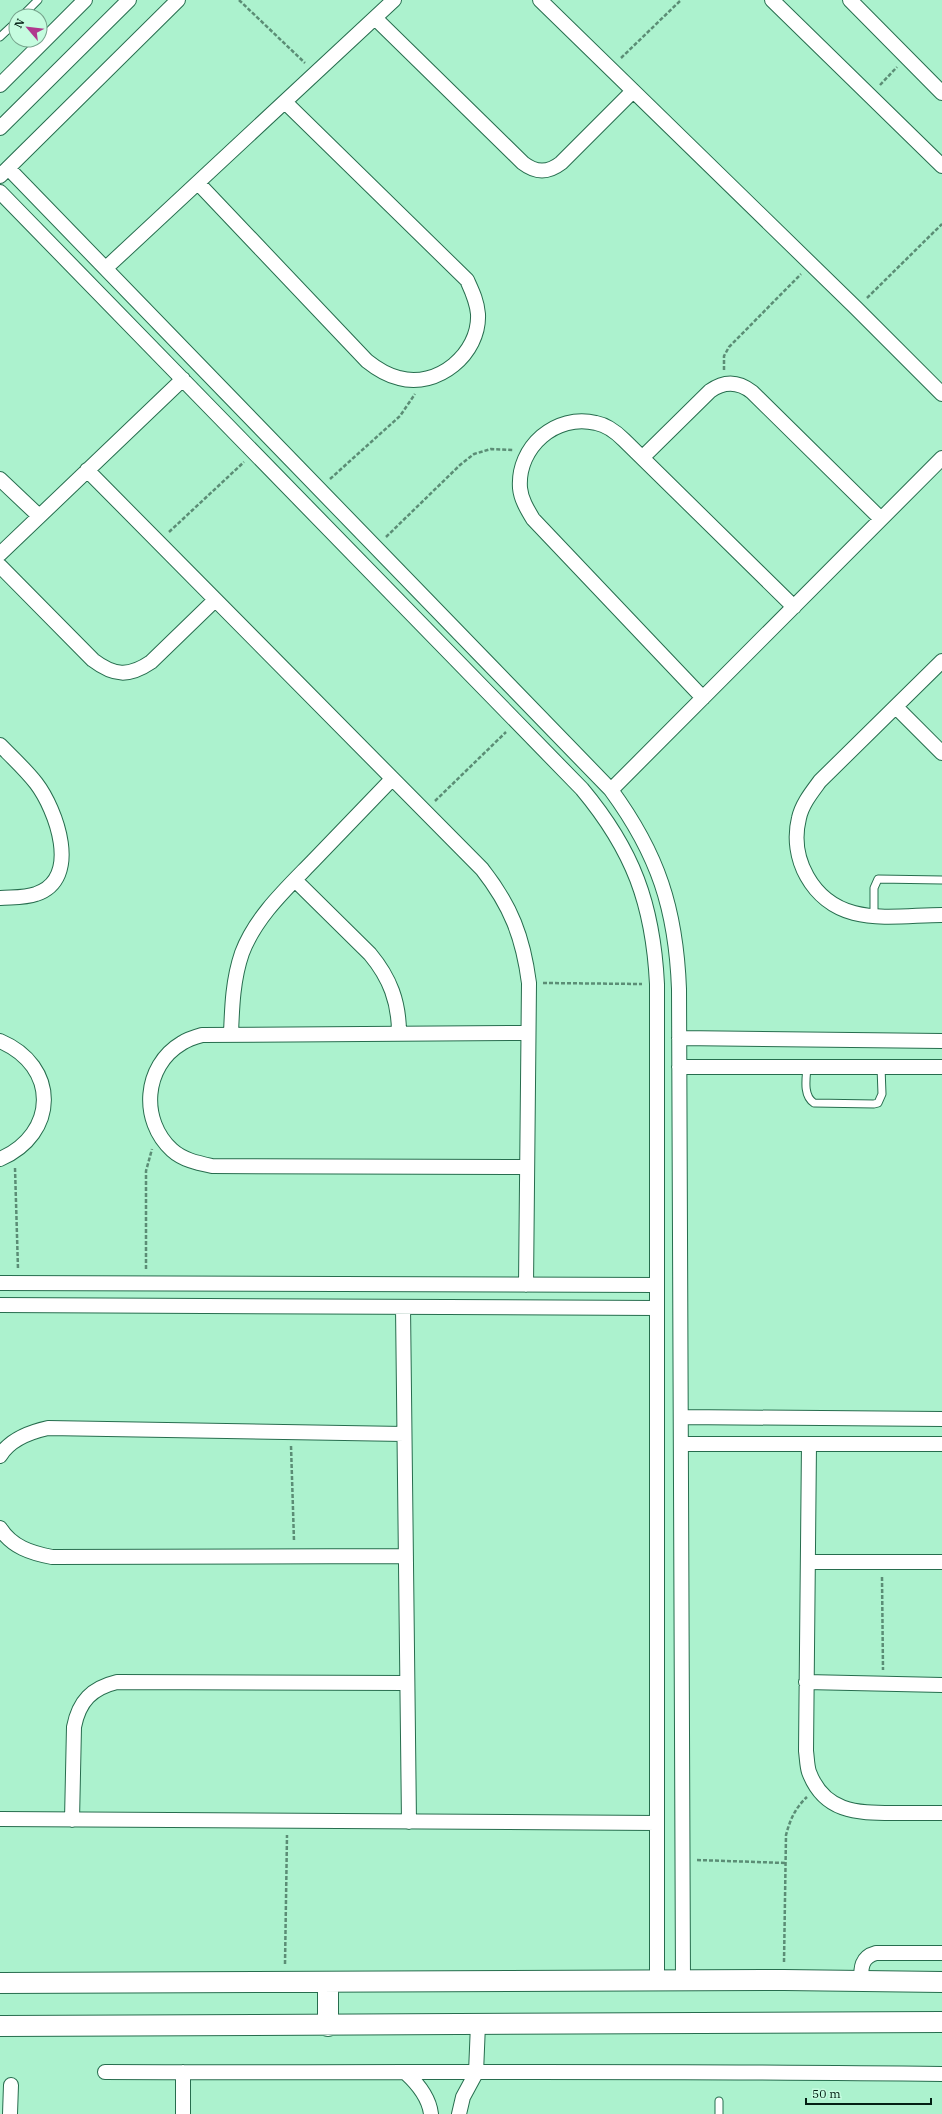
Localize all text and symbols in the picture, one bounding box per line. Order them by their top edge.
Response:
north arrow [8,8,48,48]
text: N [11,16,28,30]
scale bar [806,2080,931,2106]
text: 50 m [812,2086,841,2101]

